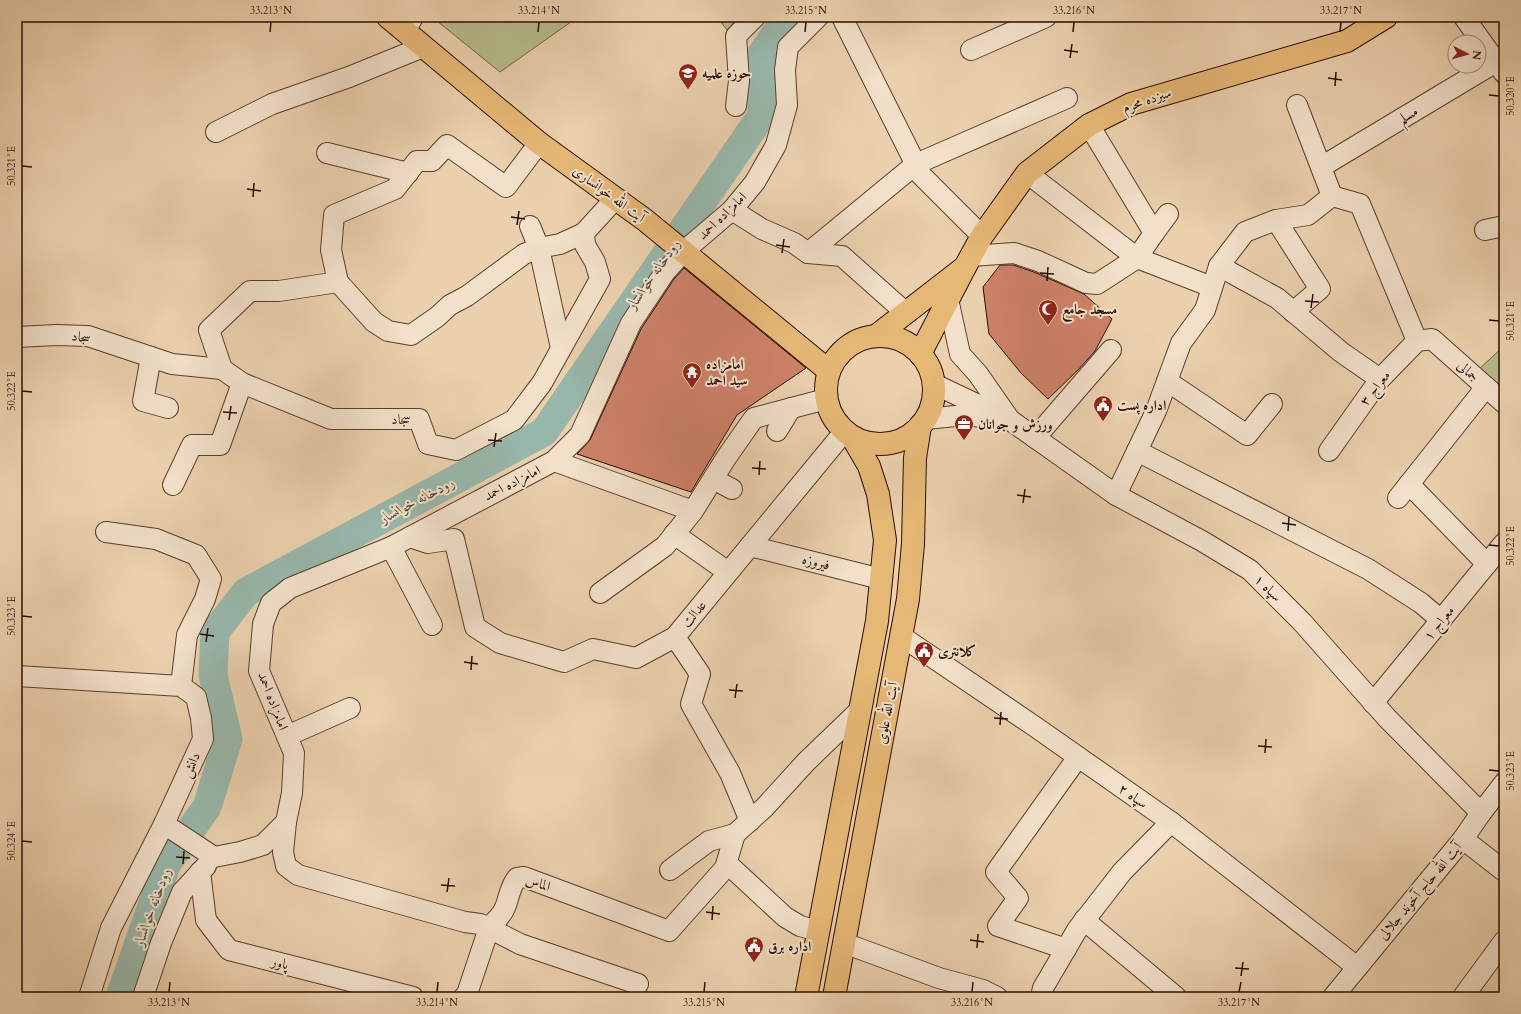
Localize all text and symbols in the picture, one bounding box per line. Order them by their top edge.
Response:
text: 33.213°N [250,4,292,18]
text: 33.214°N [518,4,560,18]
text: 33.215°N [785,4,827,18]
text: 33.216°N [1053,4,1095,18]
text: 33.217°N [1320,4,1362,18]
north arrow [1447,34,1487,74]
text: N [1468,49,1484,61]
school or university icon: حوزه علمیه [677,62,699,90]
place label: حوزه علمیه [702,64,751,83]
text: 50.320°E [1504,76,1518,116]
street label: سیزده محرم [1120,83,1175,120]
street label: مسلم [1394,102,1424,133]
text: 50.321°E [5,146,19,186]
street label: آیت الله خوانساری [569,160,652,228]
street label: امامزاده احمد [693,188,751,244]
water label: رودخانه خوانسار [621,235,685,314]
mosque icon: مسجد جامع [1037,298,1059,326]
place label: مسجد جامع [1062,300,1117,322]
text: 50.321°E [1504,301,1518,341]
street label: سجاد [70,326,92,348]
place label: امامزاده سید احمد [706,355,748,390]
street label: جمالی [1453,356,1483,386]
temple icon: امامزاده سید احمد [681,361,703,389]
street label: معراج ۳ [1355,367,1397,411]
text: 50.322°E [5,371,19,411]
public building icon: اداره پست [1092,394,1114,422]
place label: اداره پست [1117,396,1166,415]
street label: سجاد [391,410,411,429]
office icon: ورزش و جوانان [953,413,975,441]
place label: ورزش و جوانان [978,415,1053,434]
street label: امامزاده احمد [480,461,544,505]
water label: رودخانه خوانسار [375,472,458,529]
text: 50.322°E [1504,526,1518,566]
street label: فیروزه [800,549,832,575]
street label: سپاه ۱ [1250,570,1286,606]
text: 50.323°E [5,596,19,636]
street label: عدالت [677,596,711,632]
street label: معراج ۱ [1419,602,1461,646]
public building icon: کلانتری [913,640,935,668]
place label: کلانتری [938,642,977,661]
street label: امامزاده احمد [253,669,293,733]
street label: آیت الله علوی [870,678,903,746]
street label: دانش [177,749,205,781]
text: 50.323°E [1504,751,1518,791]
street label: سپاه ۲ [1115,779,1151,813]
text: 50.324°E [5,821,19,861]
street label: آیت الله حاج آخوند جلالی [1372,836,1470,946]
water label: رودخانه خوانسار [128,865,175,950]
street label: الماس [523,870,553,896]
public building icon: اداره برق [743,935,765,963]
place label: اداره برق [768,937,811,956]
street label: پاور [267,951,292,976]
text: 33.213°N [148,996,190,1010]
text: 33.214°N [416,996,458,1010]
text: 33.215°N [683,996,725,1010]
text: 33.216°N [951,996,993,1010]
text: 33.217°N [1218,996,1260,1010]

